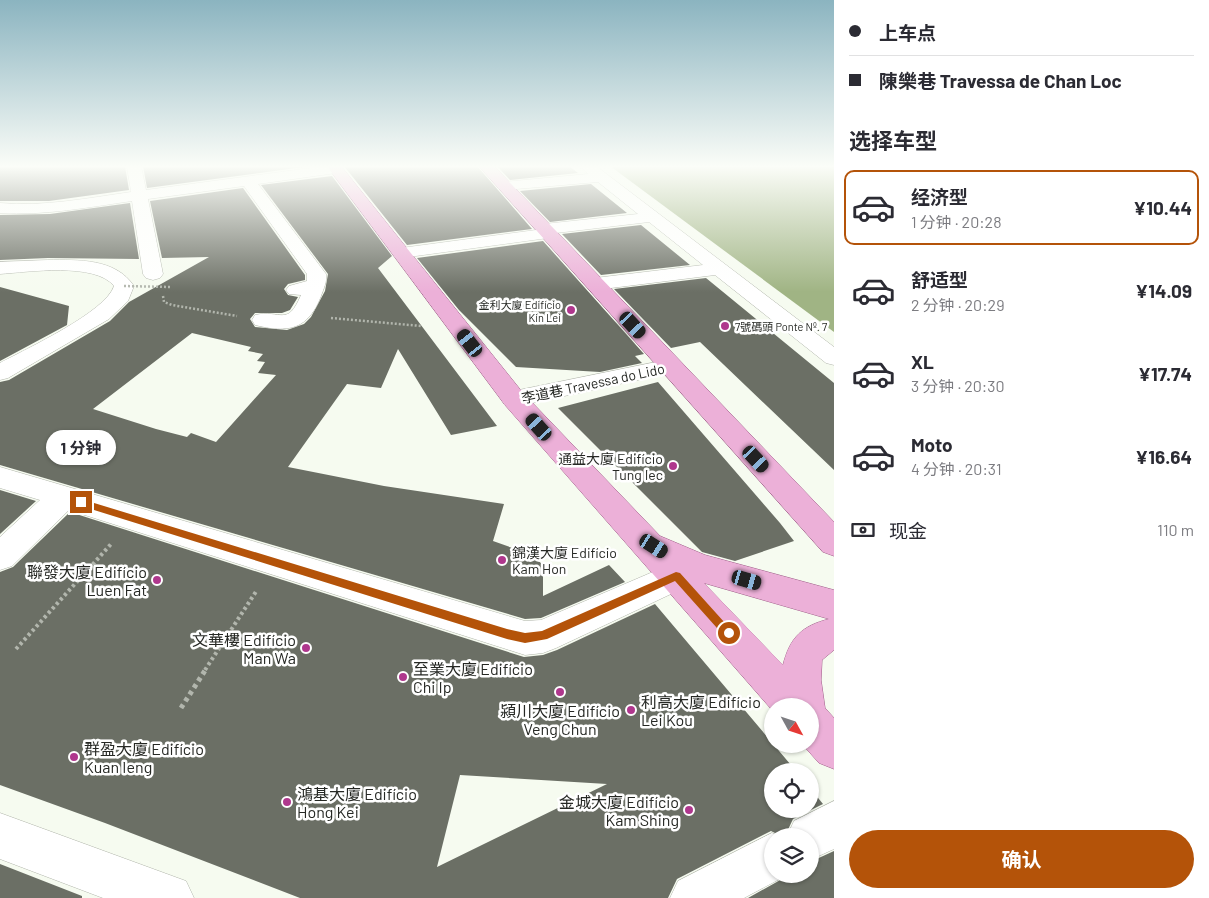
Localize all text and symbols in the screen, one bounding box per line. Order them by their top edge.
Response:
text: 上车点 [879,21,936,44]
text: 陳樂巷 Travessa de Chan Loc [879,69,1122,92]
text: 选择车型 [849,127,937,153]
icon: car [851,185,896,230]
text: 经济型 [911,185,968,208]
text: ¥10.44 [1133,196,1192,219]
text: 1 分钟 · 20:28 [911,212,1002,231]
icon: car [851,268,896,313]
text: 舒适型 [911,268,968,291]
text: ¥14.09 [1135,279,1192,302]
text: 2 分钟 · 20:29 [911,295,1005,314]
place label: 金利大廈 Edifício Kin Lei [479,298,561,324]
marker: 金利大廈 Edifício Kin Lei [565,304,577,316]
car [617,309,648,341]
marker: 7號碼頭 Ponte Nº. 7 [719,320,731,332]
place label: 7號碼頭 Ponte Nº. 7 [735,320,827,333]
car [454,327,485,359]
text: XL [911,350,934,373]
icon: car [851,351,896,396]
street label: 李道巷 Travessa do Lido [520,360,666,406]
text: ¥17.74 [1138,362,1192,385]
text: 3 分钟 · 20:30 [911,376,1005,395]
car [523,411,554,443]
callout: 1 分钟 [46,430,116,464]
text: Moto [911,433,953,456]
icon: car [851,434,896,479]
text: 1 分钟 [61,438,101,457]
car [740,443,771,475]
text: ¥16.64 [1135,445,1192,468]
place label: 通益大廈 Edifício Tung Iec [558,450,663,483]
text: 4 分钟 · 20:31 [911,459,1002,478]
marker: 通益大廈 Edifício Tung Iec [667,460,679,472]
route end [70,491,92,513]
icon: cash [849,516,877,544]
text: 现金 [889,519,927,542]
text: 110 m [1157,520,1194,539]
car [637,532,670,560]
place label: 錦漢大廈 Edifício Kam Hon [512,544,617,577]
marker: 錦漢大廈 Edifício Kam Hon [496,554,508,566]
place label: 聯發大廈 Edifício Luen Fat [27,562,147,599]
car [730,569,763,591]
marker: 聯發大廈 Edifício Luen Fat [151,574,163,586]
route start [718,622,740,644]
place label: 文華樓 Edifício Man Wa [192,630,296,667]
marker: 文華樓 Edifício Man Wa [300,642,312,654]
place label: 至業大廈 Edifício Chi Ip [413,659,533,696]
marker: 至業大廈 Edifício Chi Ip [397,671,409,683]
marker: 潁川大廈 Edifício Veng Chun [554,686,566,698]
place label: 利高大廈 Edifício Lei Kou [641,692,761,729]
north arrow [764,698,819,752]
map controls [764,698,819,883]
place label: 潁川大廈 Edifício Veng Chun [500,701,620,738]
marker: 利高大廈 Edifício Lei Kou [625,704,637,716]
place label: 群盈大廈 Edifício Kuan Ieng [84,739,204,776]
marker: 群盈大廈 Edifício Kuan Ieng [68,751,80,763]
button: locate [764,763,819,818]
place label: 鴻基大廈 Edifício Hong Kei [297,784,417,821]
place label: 金城大廈 Edifício Kam Shing [559,792,679,829]
marker: 鴻基大廈 Edifício Hong Kei [281,796,293,808]
marker: 金城大廈 Edifício Kam Shing [683,804,695,816]
button: layers [764,828,819,883]
button: 确认 [849,830,1194,888]

